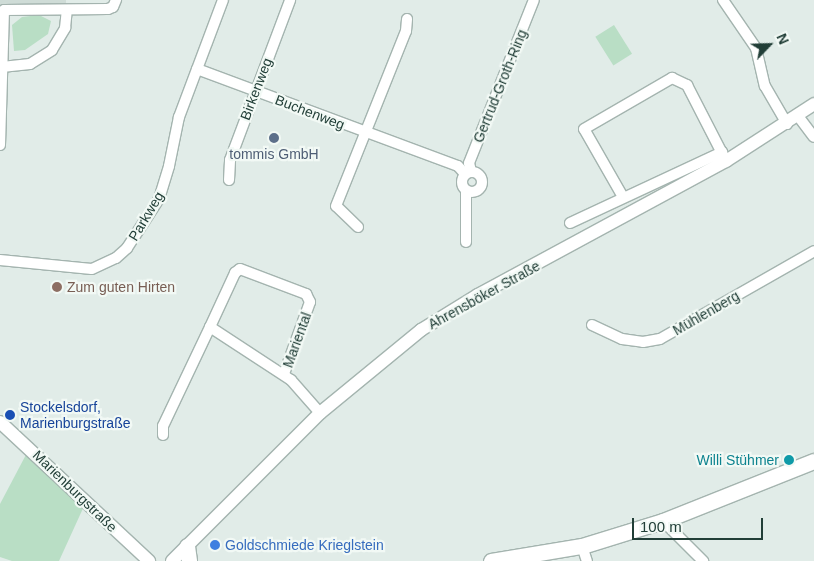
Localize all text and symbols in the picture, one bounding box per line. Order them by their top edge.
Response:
north arrow [744,20,794,70]
street label: Gertrud-Groth-Ring [470,27,530,145]
text: N [773,31,792,47]
street label: Birkenweg [236,55,276,123]
street label: Buchenweg [273,91,347,133]
marker: tommis GmbH [268,132,280,144]
place label: tommis GmbH [229,146,319,162]
street label: Parkweg [125,188,167,244]
street label: Ahrensböker Straße [425,257,543,333]
place label: Zum guten Hirten [67,279,175,295]
marker: Zum guten Hirten [51,281,63,293]
street label: Mühlenberg [670,287,742,339]
street label: Mariental [279,310,315,370]
place label: Stockelsdorf, Marienburgstraße [20,399,130,432]
marker: Stockelsdorf, Marienburgstraße [4,409,16,421]
street label: Marienburgstraße [29,447,121,535]
place label: Willi Stühmer [697,452,779,468]
marker: Willi Stühmer [783,454,795,466]
scale bar [634,508,765,540]
text: 100 m [640,518,682,535]
place label: Goldschmiede Krieglstein [225,537,384,553]
marker: Goldschmiede Krieglstein [209,539,221,551]

